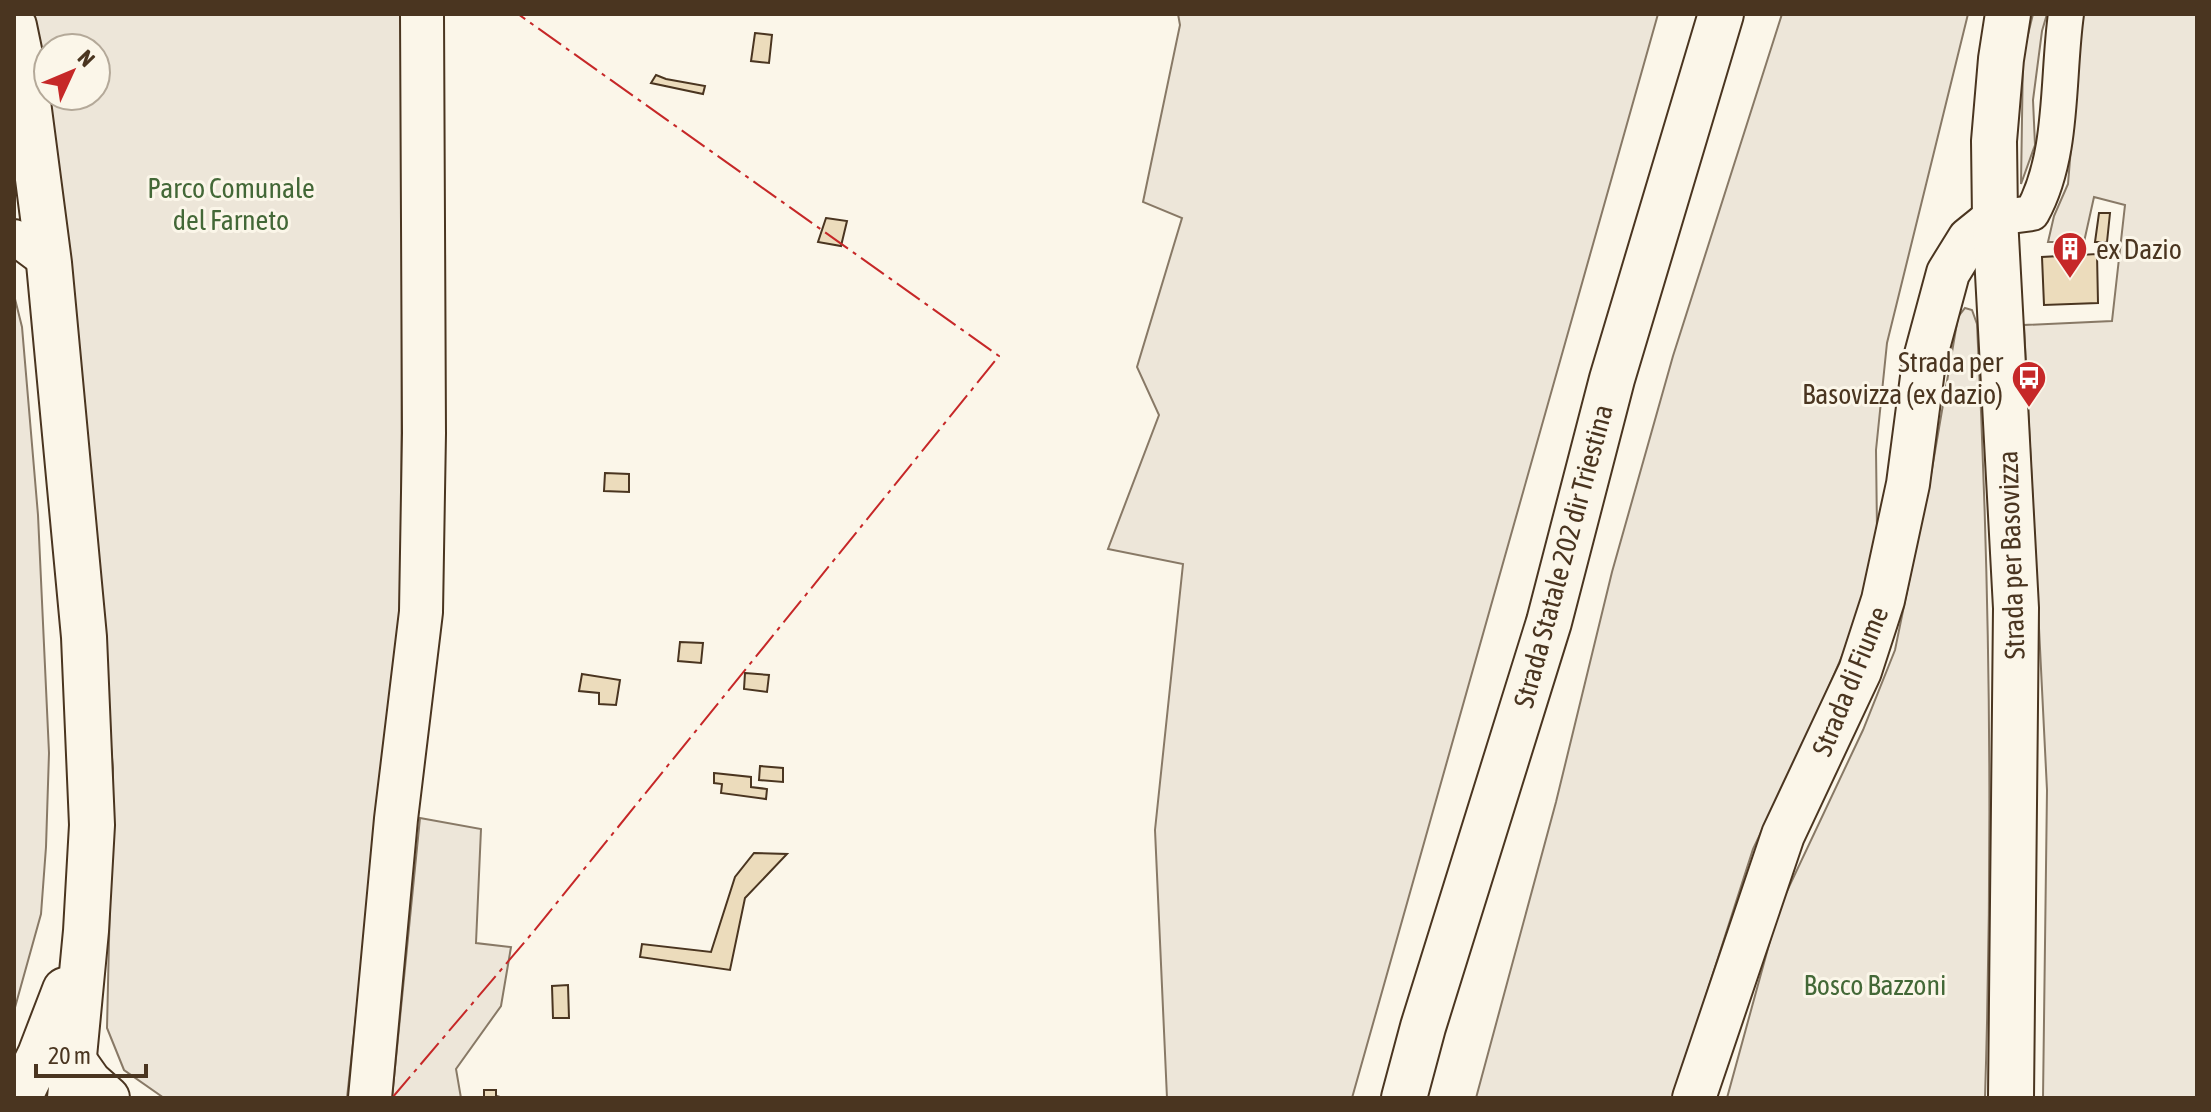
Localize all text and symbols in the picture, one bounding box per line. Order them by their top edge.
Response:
north arrow [32,32,112,112]
text: N [73,44,100,72]
park label: Parco Comunale del Farneto [147,172,315,236]
building icon: ex Dazio [2051,230,2089,280]
place label: ex Dazio [2096,233,2182,265]
place label: Strada per Basovizza (ex dazio) [1802,346,2004,410]
bus stop icon: Strada per Basovizza (ex dazio) [2010,359,2048,409]
street label: Strada Statale 202 dir Triestina [1507,401,1619,711]
street label: Strada per Basovizza [1991,450,2031,660]
street label: Strada di Fiume [1806,602,1894,760]
park label: Bosco Bazzoni [1803,969,1947,1001]
scale bar [36,1028,146,1078]
text: 20 m [48,1042,91,1069]

